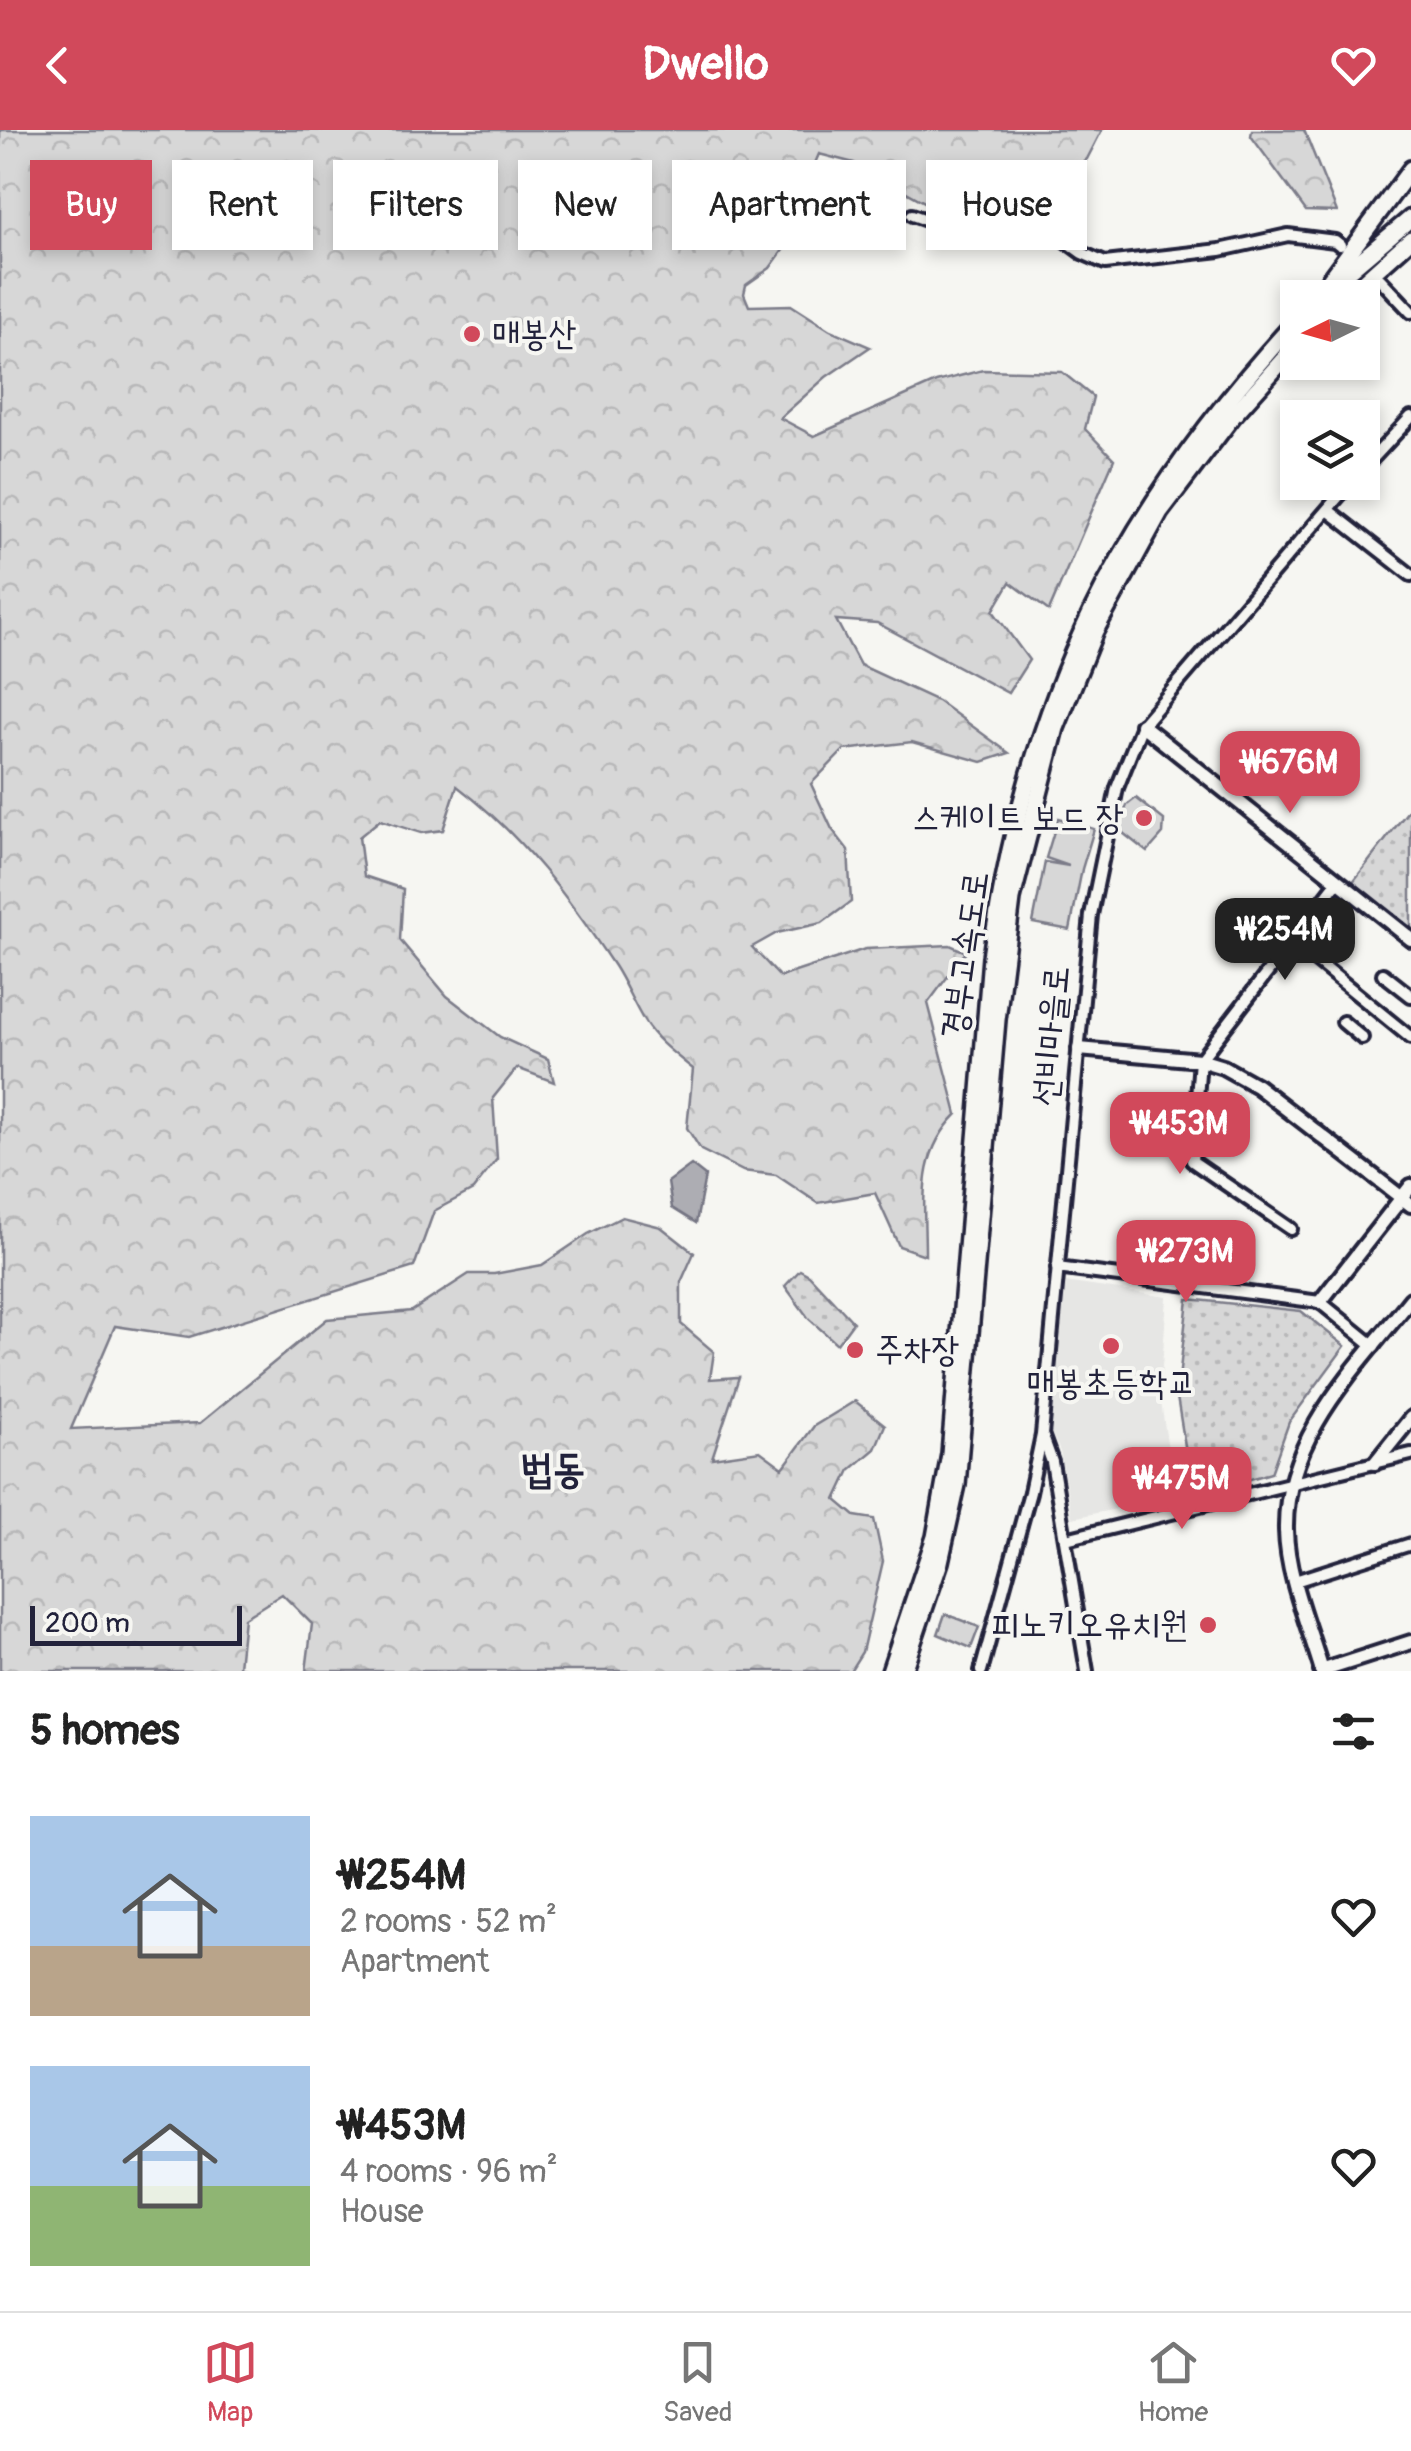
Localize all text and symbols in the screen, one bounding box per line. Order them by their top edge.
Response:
text: Dwello [642,37,769,93]
icon: back [30,38,85,93]
icon: heart [1326,38,1381,93]
chip: Buy [30,160,152,250]
chip: Rent [172,160,313,250]
chip: Filters [333,160,498,250]
chip: New [518,160,652,250]
chip: Apartment [672,160,906,250]
chip: House [926,160,1087,250]
north arrow [1280,280,1380,380]
map controls [1280,280,1380,500]
place label: 매봉산 [492,312,577,356]
marker: 매봉산 [461,323,483,345]
button: layers [1280,400,1380,500]
pin: ₩676M [1220,731,1360,816]
text: ₩676M [1242,743,1338,783]
place label: 스케이트 보드 장 [912,796,1124,840]
marker: 스케이트 보드 장 [1133,807,1155,829]
street label: 경부고속도로 [931,868,999,1042]
pin: ₩254M [1215,898,1355,983]
text: ₩254M [1237,910,1333,950]
street label: 선비마을로 [1023,964,1079,1108]
pin: ₩453M [1110,1092,1250,1177]
text: ₩453M [1132,1104,1228,1144]
pin: ₩273M [1116,1220,1256,1305]
text: ₩273M [1139,1232,1233,1272]
place label: 주차장 [875,1328,960,1372]
marker: 매봉초등학교 [1100,1335,1122,1357]
marker: 주차장 [844,1339,866,1361]
place label: 매봉초등학교 [1027,1361,1195,1405]
district label: 법동 [521,1445,585,1494]
pin: ₩475M [1112,1447,1252,1532]
text: ₩475M [1134,1459,1230,1499]
scale bar [30,1601,242,1646]
place label: 피노키오유치원 [991,1603,1188,1647]
text: 200 m [45,1606,130,1641]
marker: 피노키오유치원 [1197,1614,1219,1636]
icon: filters [1326,1704,1381,1759]
text: 5 homes [30,1705,180,1757]
text: ₩254M [340,1850,466,1902]
icon: home [110,1856,230,1976]
icon: heart [1326,1889,1381,1944]
text: 2 rooms · 52 m² [340,1902,557,1942]
text: Apartment [340,1942,489,1982]
text: ₩453M [340,2100,466,2152]
icon: home [110,2106,230,2226]
icon: heart [1326,2139,1381,2194]
text: 4 rooms · 96 m² [340,2152,558,2192]
text: House [340,2192,424,2232]
tab: Map [203,2335,258,2430]
tab: Saved [663,2335,732,2430]
tab: Home [1138,2335,1208,2430]

